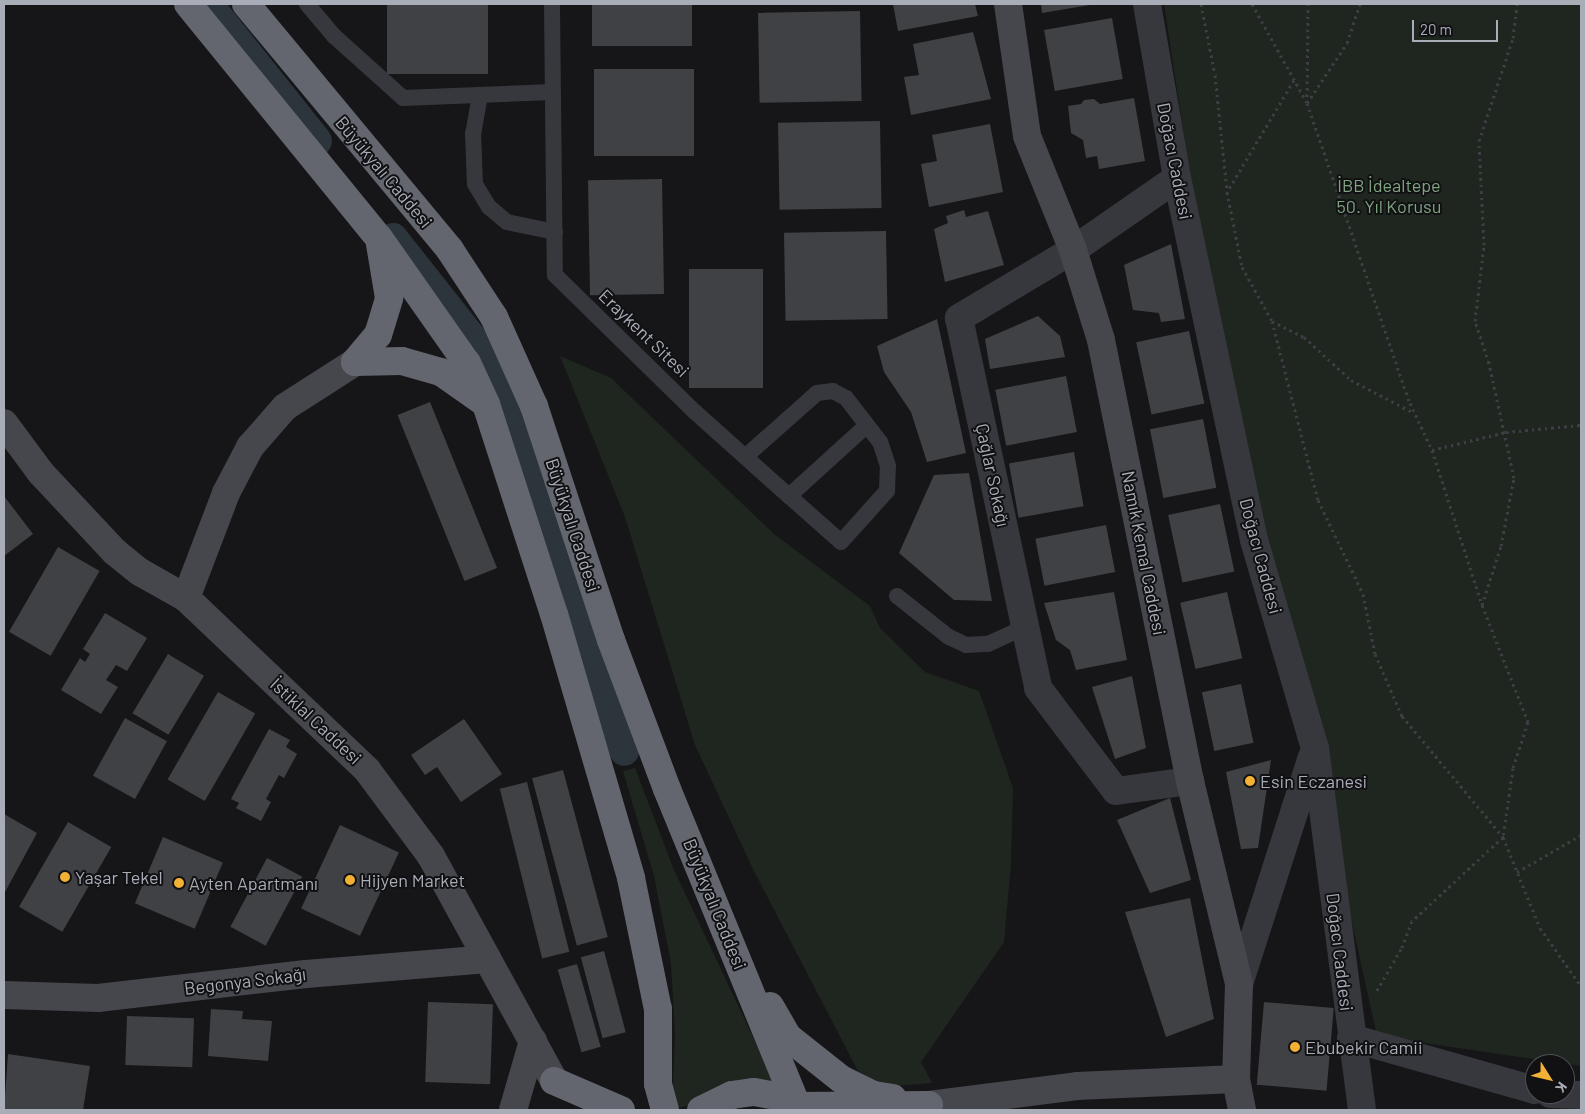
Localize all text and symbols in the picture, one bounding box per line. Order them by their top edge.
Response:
scale bar [1415,10,1501,42]
text: 20 m [1420,20,1452,38]
street label: Doğacı Caddesi [1153,101,1197,221]
street label: Büyükyalı Caddesi [331,112,437,232]
park label: İBB İdealtepe 50. Yıl Korusu [1337,175,1441,218]
street label: Eraykent Sitesi [594,285,694,381]
street label: Çağlar Sokağı [972,421,1014,529]
street label: Büyükyalı Caddesi [541,456,605,594]
street label: Namık Kemal Caddesi [1117,469,1171,637]
street label: Doğacı Caddesi [1235,496,1287,616]
street label: İstiklal Caddesi [266,673,366,769]
place label: Esin Eczanesi [1260,770,1367,792]
marker: Esin Eczanesi [1244,775,1256,787]
street label: Büyükyalı Caddesi [679,836,751,972]
place label: Yaşar Tekel [75,866,163,888]
place label: Hijyen Market [360,869,465,891]
marker: Yaşar Tekel [59,871,71,883]
place label: Ayten Apartmanı [189,872,318,894]
marker: Hijyen Market [344,874,356,886]
marker: Ayten Apartmanı [173,877,185,889]
street label: Doğacı Caddesi [1322,892,1358,1012]
street label: Begonya Sokağı [183,963,307,999]
place label: Ebubekir Camii [1305,1036,1422,1058]
marker: Ebubekir Camii [1289,1041,1301,1053]
north arrow [1525,1054,1575,1104]
text: K [1552,1079,1571,1096]

